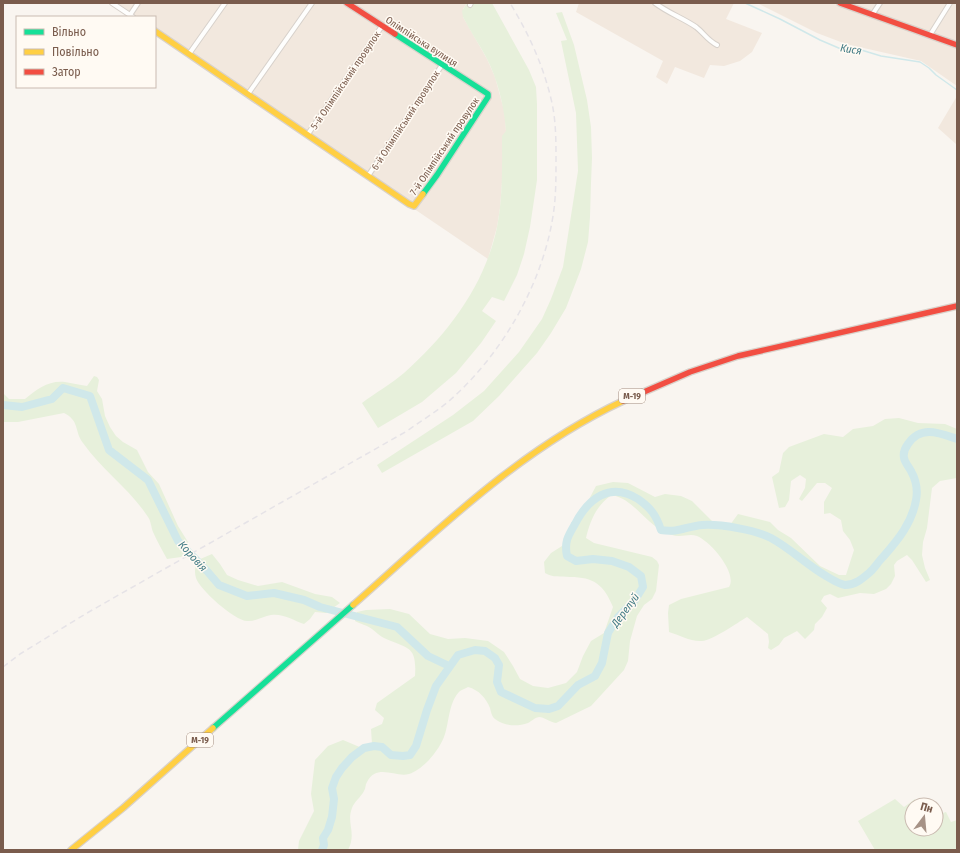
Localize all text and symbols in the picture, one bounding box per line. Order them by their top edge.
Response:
street label: Олімпійська вулиця [383,13,460,70]
legend [16,16,156,88]
text: Вільно [52,25,86,39]
street label: 5-й Олімпійський провулок [308,28,383,132]
water label: Кися [839,41,863,58]
text: Повільно [52,45,99,59]
text: Затор [52,65,81,79]
street label: 6-й Олімпійський провулок [368,68,443,173]
street label: 7-й Олімпійський провулок [407,95,482,198]
road number: М-19 [619,389,645,403]
water label: Коровія [176,538,210,574]
water label: Дерелуй [608,591,642,630]
road number: М-19 [187,733,213,747]
north arrow [904,797,944,837]
text: Пн [919,800,935,816]

